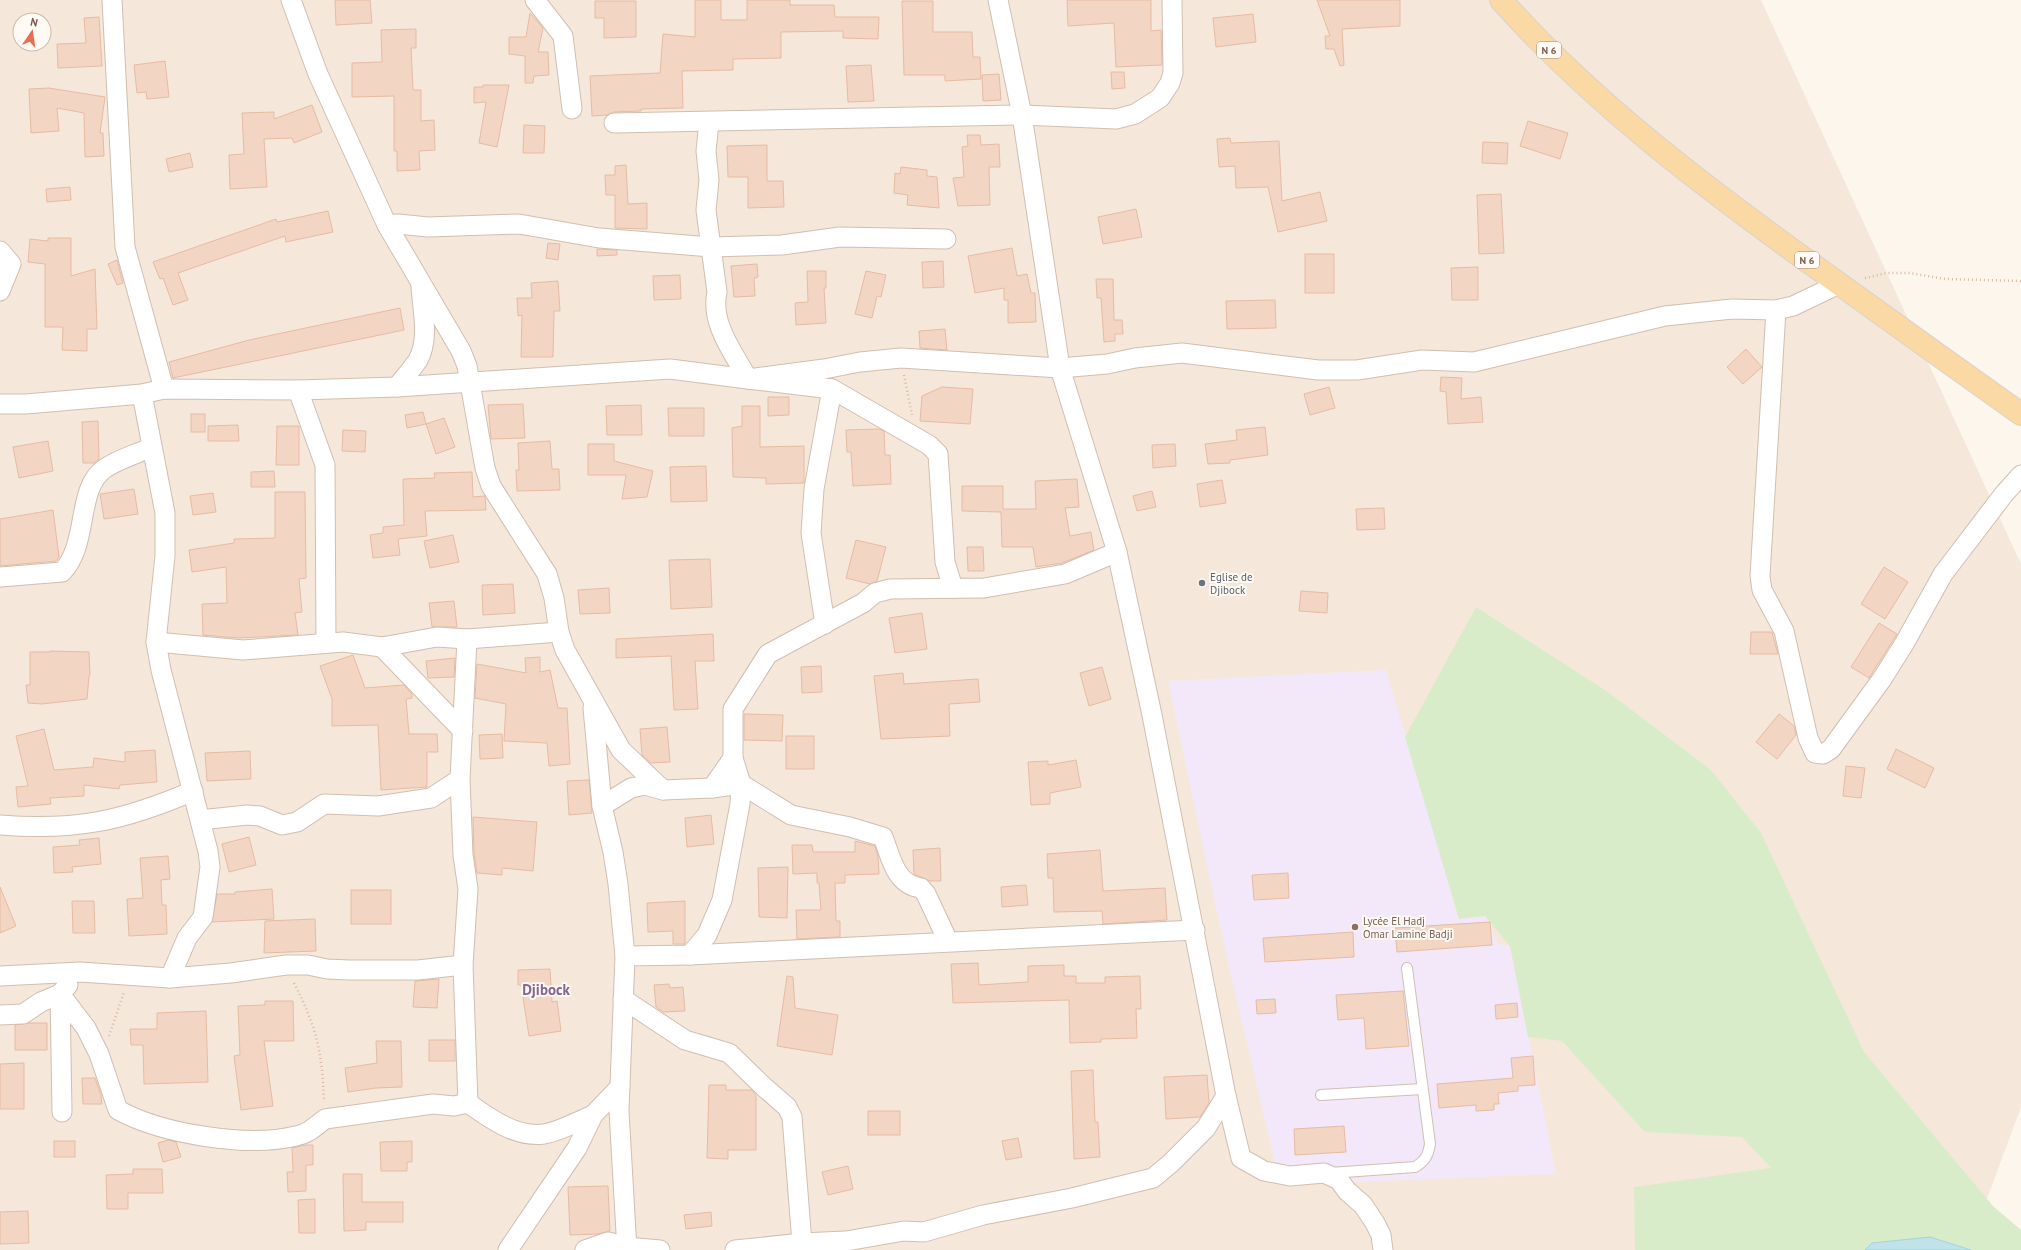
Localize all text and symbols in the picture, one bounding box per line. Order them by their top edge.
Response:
north arrow [12,12,52,52]
text: N [29,15,39,30]
road number: N 6 [1537,42,1561,58]
road number: N 6 [1795,252,1819,268]
place label: Eglise de Djibock [1210,570,1253,597]
marker: Eglise de Djibock [1197,578,1207,588]
place label: Lycée El Hadj Omar Lamine Badji [1363,914,1453,941]
marker: Lycée El Hadj Omar Lamine Badji [1350,922,1360,932]
district label: Djibock [522,980,570,999]

